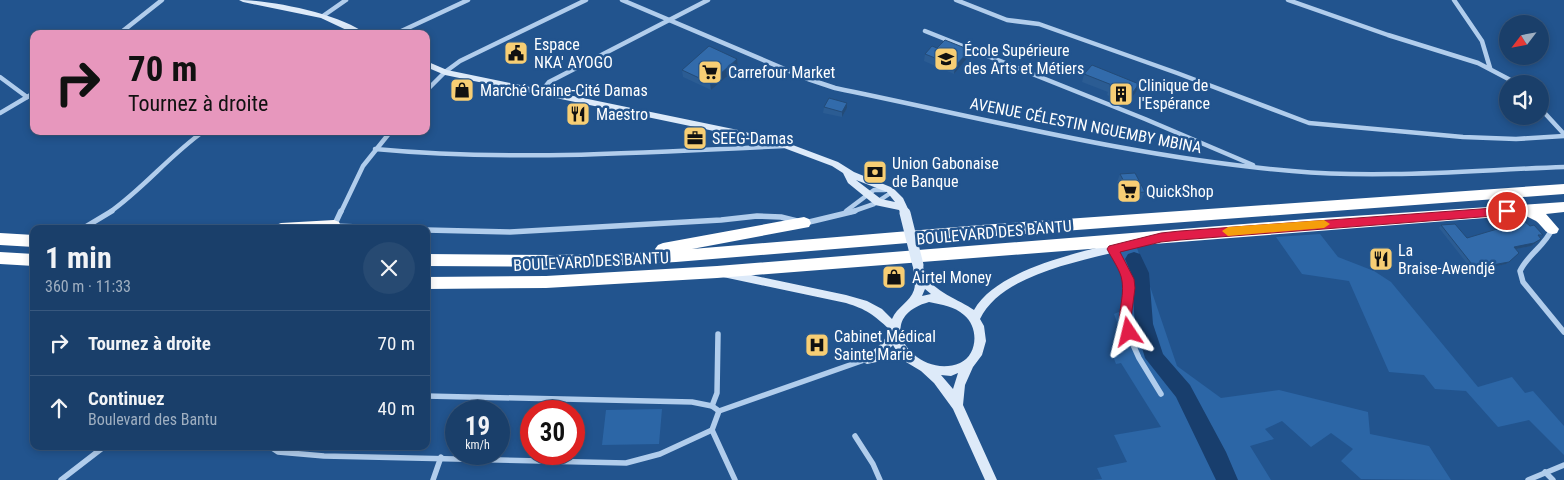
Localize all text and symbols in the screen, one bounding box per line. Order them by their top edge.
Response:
north arrow [1499,15,1549,65]
map controls [1499,15,1549,125]
place label: Espace NKA' AYOGO [534,35,613,72]
public building icon: Espace NKA' AYOGO [503,40,529,66]
place label: École Supérieure des Arts et Métiers [964,41,1084,78]
school or university icon: École Supérieure des Arts et Métiers [933,46,959,72]
text: 70 m [128,49,197,90]
icon: right [45,50,110,115]
supermarket icon: Carrefour Market [697,59,723,85]
place label: Carrefour Market [728,63,835,82]
button: sound [1499,75,1549,125]
place label: Clinique de l'Espérance [1138,76,1210,113]
shop icon: Marché Graine-Cité Damas [449,77,475,103]
place label: Marché Graine-Cité Damas [480,81,648,100]
building icon: Clinique de l'Espérance [1108,81,1134,107]
text: Tournez à droite [128,91,268,116]
street label: AVENUE CÉLESTIN NGUEMBY MBINA [968,94,1203,157]
restaurant icon: Maestro [565,101,591,127]
place label: Maestro [596,105,648,124]
office icon: SEEG-Damas [682,125,708,151]
place label: SEEG-Damas [712,129,793,148]
place label: Union Gabonaise de Banque [892,154,999,191]
bank icon: Union Gabonaise de Banque [862,159,888,185]
supermarket icon: QuickShop [1116,178,1142,204]
place label: QuickShop [1146,182,1214,201]
pin [1486,190,1528,232]
icon: arrive [1493,197,1521,225]
street label: BOULEVARD DES BANTU [916,216,1072,249]
text: 1 min [45,240,112,275]
place label: La Braise-Awendjé [1398,241,1495,278]
button: close [363,242,415,294]
restaurant icon: La Braise-Awendjé [1368,246,1394,272]
street label: BOULEVARD DES BANTU [513,248,669,275]
shop icon: Airtel Money [881,264,907,290]
place label: Airtel Money [912,268,992,287]
text: 360 m · 11:33 [45,277,131,296]
position arrow [1102,305,1154,357]
place label: Cabinet Médical Sainte Marie [834,327,936,364]
icon: right [45,329,73,357]
text: Tournez à droite [88,332,211,355]
text: 70 m [378,332,415,355]
hospital icon: Cabinet Médical Sainte Marie [804,332,830,358]
text: Continuez [88,387,165,410]
icon: ahead [45,394,73,422]
text: 40 m [378,397,415,420]
speed limit sign: 30 [520,400,585,465]
text: Boulevard des Bantu [88,410,217,429]
text: 19 [465,412,490,441]
text: km/h [465,438,490,452]

